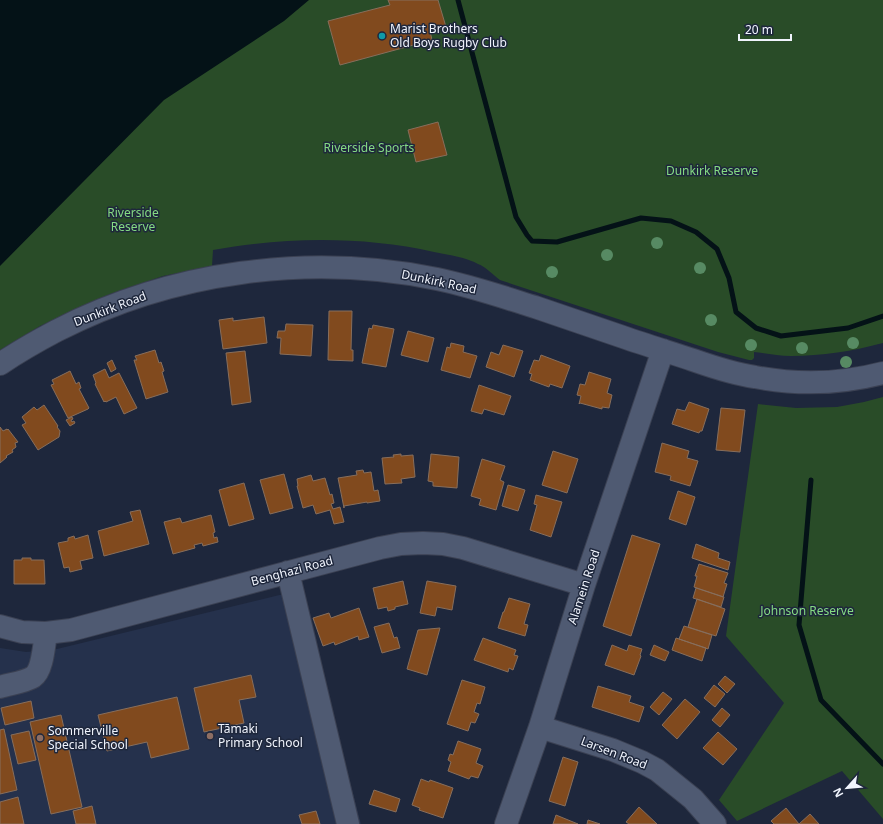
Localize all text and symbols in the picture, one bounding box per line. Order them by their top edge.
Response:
scale bar [739,16,791,42]
place label: Marist Brothers Old Boys Rugby Club [390,20,507,51]
text: 20 m [745,21,773,38]
marker: Marist Brothers Old Boys Rugby Club [377,31,387,41]
park label: Riverside Sports [324,139,415,156]
park label: Dunkirk Reserve [666,162,758,179]
park label: Riverside Reserve [107,204,159,235]
street label: Dunkirk Road [400,265,478,298]
street label: Dunkirk Road [71,287,149,330]
street label: Alamein Road [563,547,604,627]
street label: Benghazi Road [249,551,335,590]
park label: Johnson Reserve [759,602,854,619]
place label: Tāmaki Primary School [218,720,303,751]
place label: Sommerville Special School [48,722,128,753]
marker: Tāmaki Primary School [205,731,215,741]
street label: Larsen Road [579,732,650,773]
marker: Sommerville Special School [35,733,45,743]
north arrow [827,768,867,808]
text: N [829,785,846,800]

